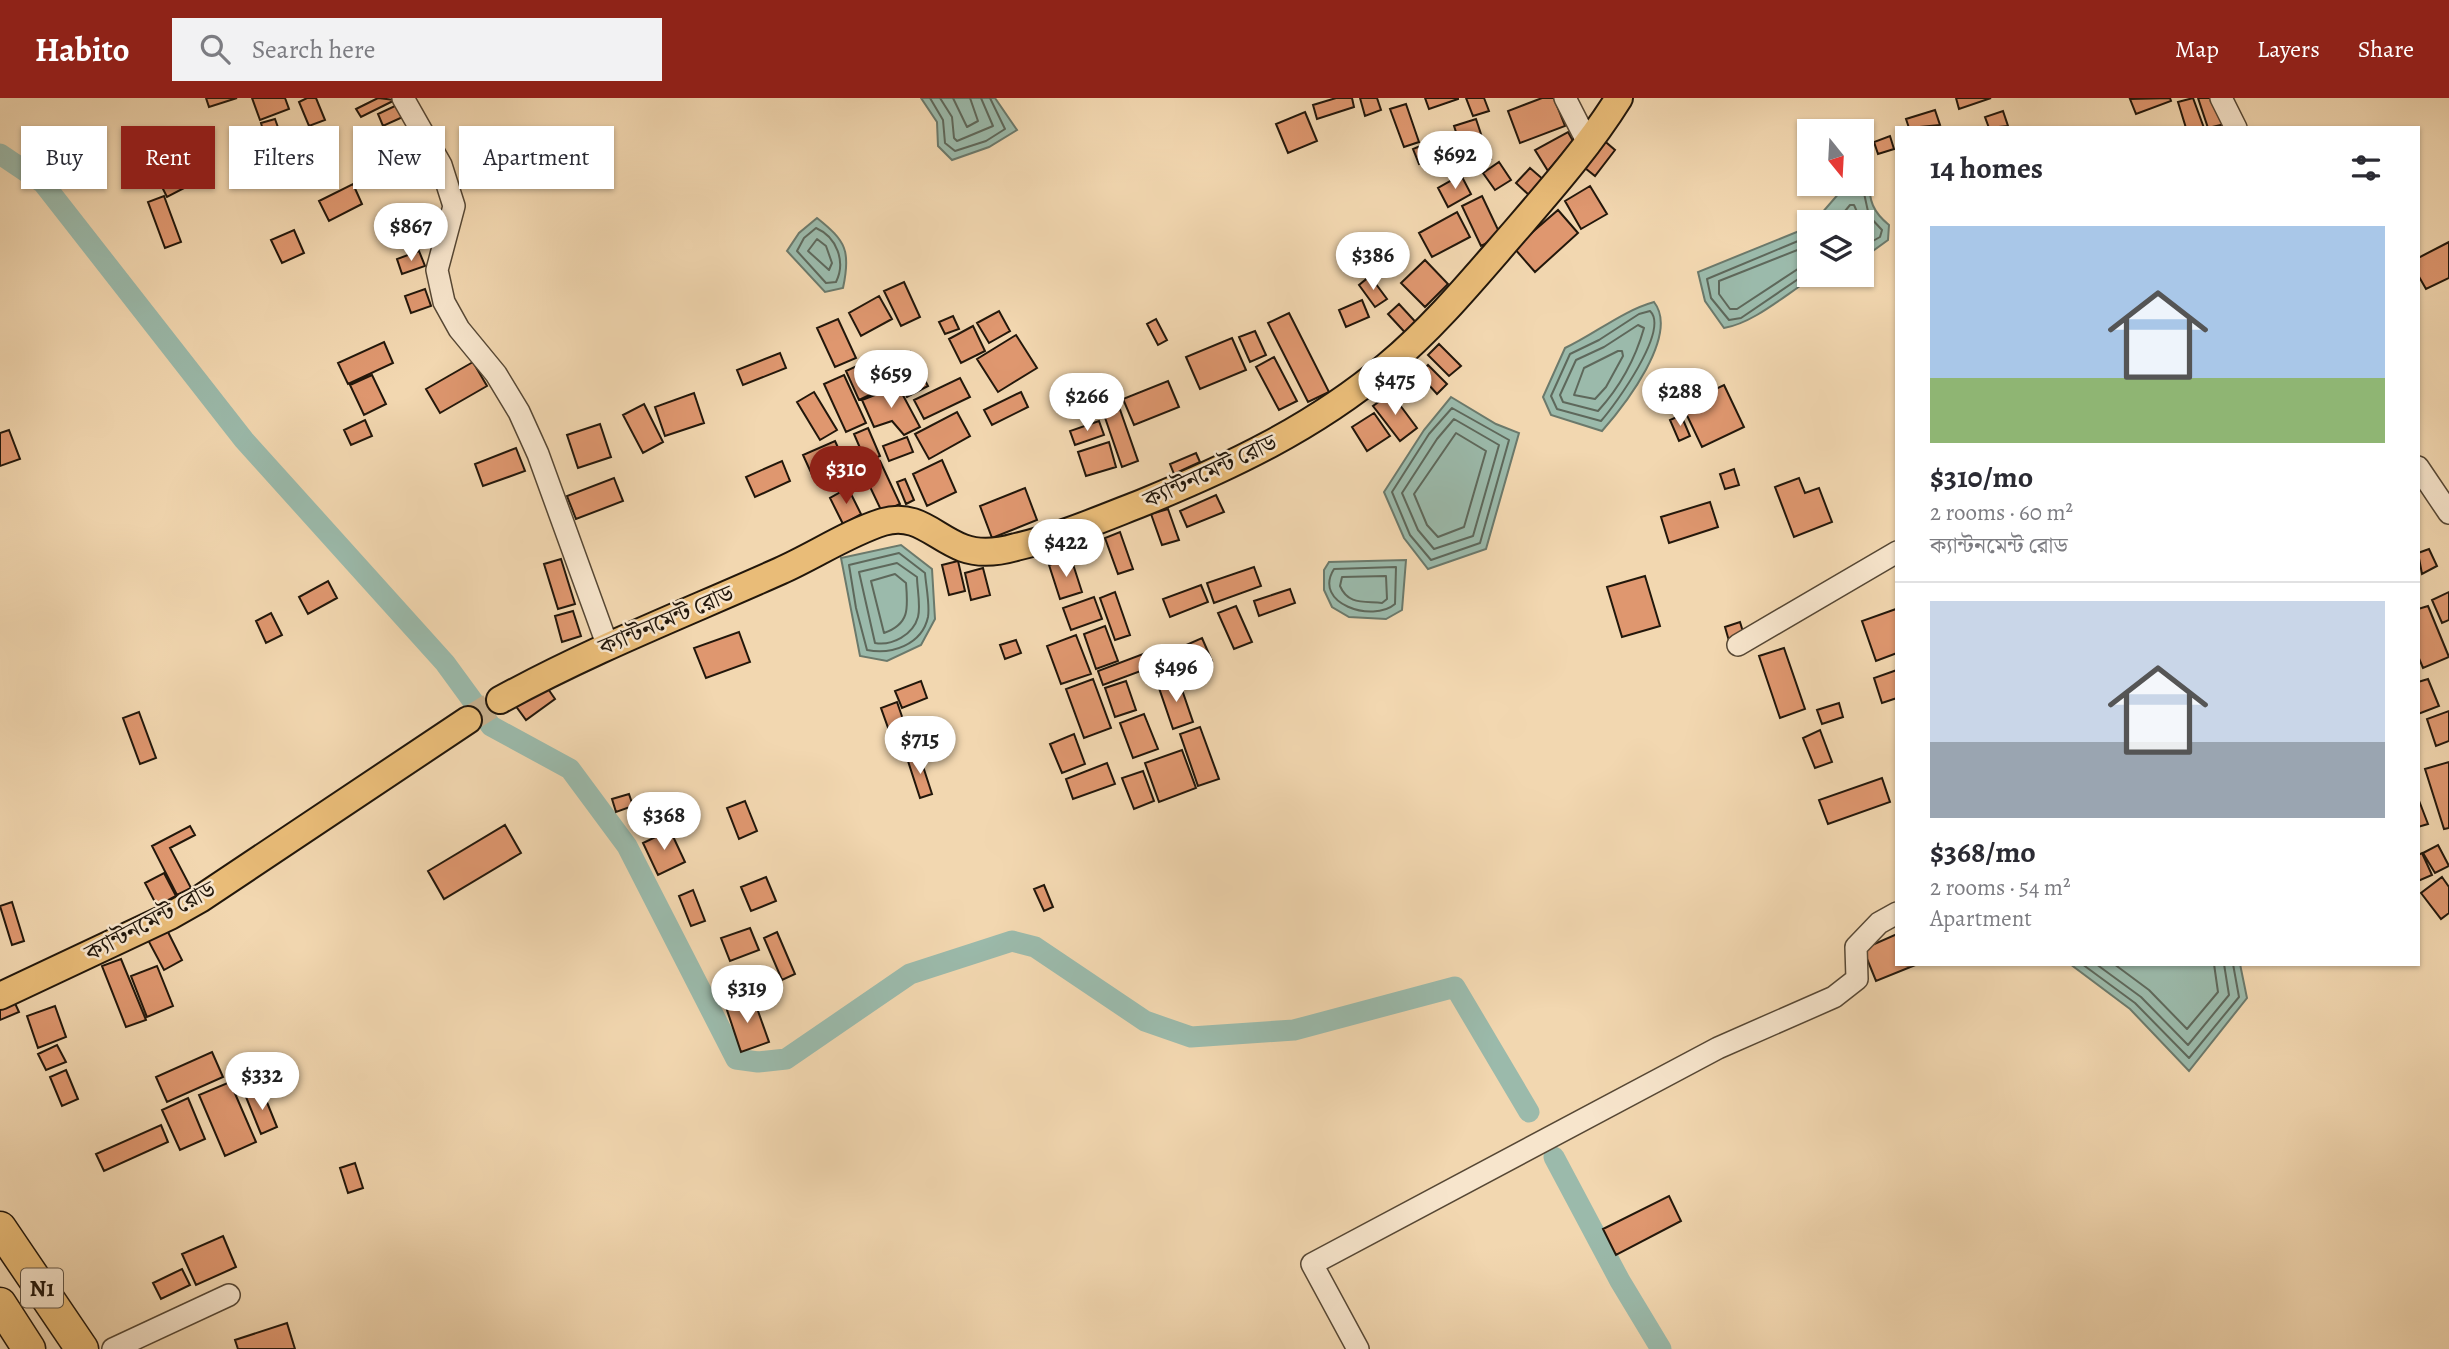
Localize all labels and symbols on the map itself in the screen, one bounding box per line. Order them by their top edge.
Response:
north arrow [1797,119,1874,196]
pin: $692 [1414,132,1496,191]
pin: $867 [370,204,452,263]
pin: $386 [1332,232,1414,292]
pin: $659 [850,350,932,410]
pin: $475 [1354,358,1436,417]
pin: $288 [1639,368,1721,428]
pin: $266 [1046,374,1128,433]
street label: ক্যান্টনমেন্ট রোড [1137,426,1283,516]
pin: $310 [805,446,887,506]
pin: $422 [1025,519,1107,579]
street label: ক্যান্টনমেন্ট রোড [593,577,739,663]
pin: $496 [1135,644,1217,704]
pin: $715 [879,716,961,776]
pin: $368 [623,792,705,852]
street label: ক্যান্টনমেন্ট রোড [78,873,222,969]
pin: $319 [706,965,788,1025]
pin: $332 [221,1052,303,1112]
road number: N1 [21,1268,63,1308]

